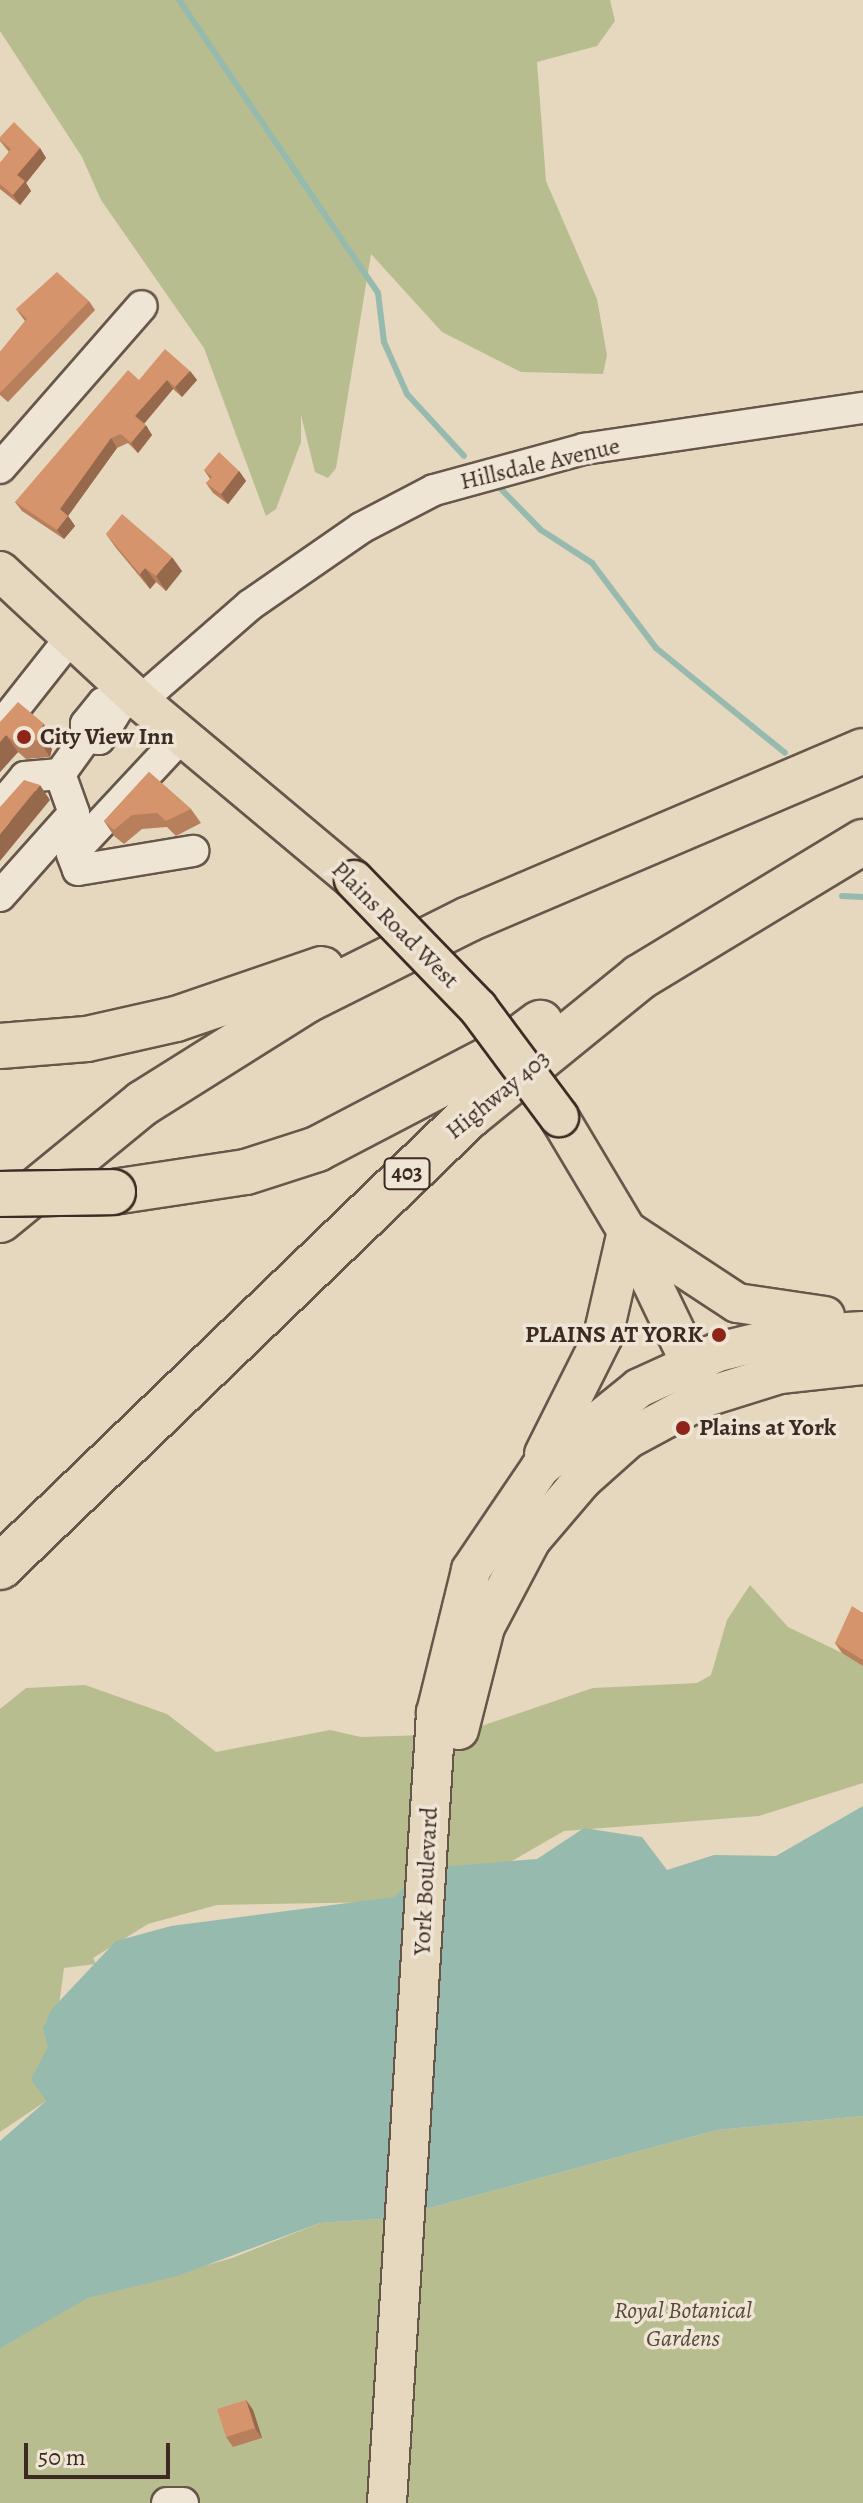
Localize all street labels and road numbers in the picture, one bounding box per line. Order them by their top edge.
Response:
street label: Hillsdale Avenue [457,432,623,496]
street label: Plains Road West [325,855,465,995]
street label: Highway 403 [440,1044,556,1146]
road number: 403 [383,1156,431,1192]
street label: York Boulevard [408,1806,444,1956]

